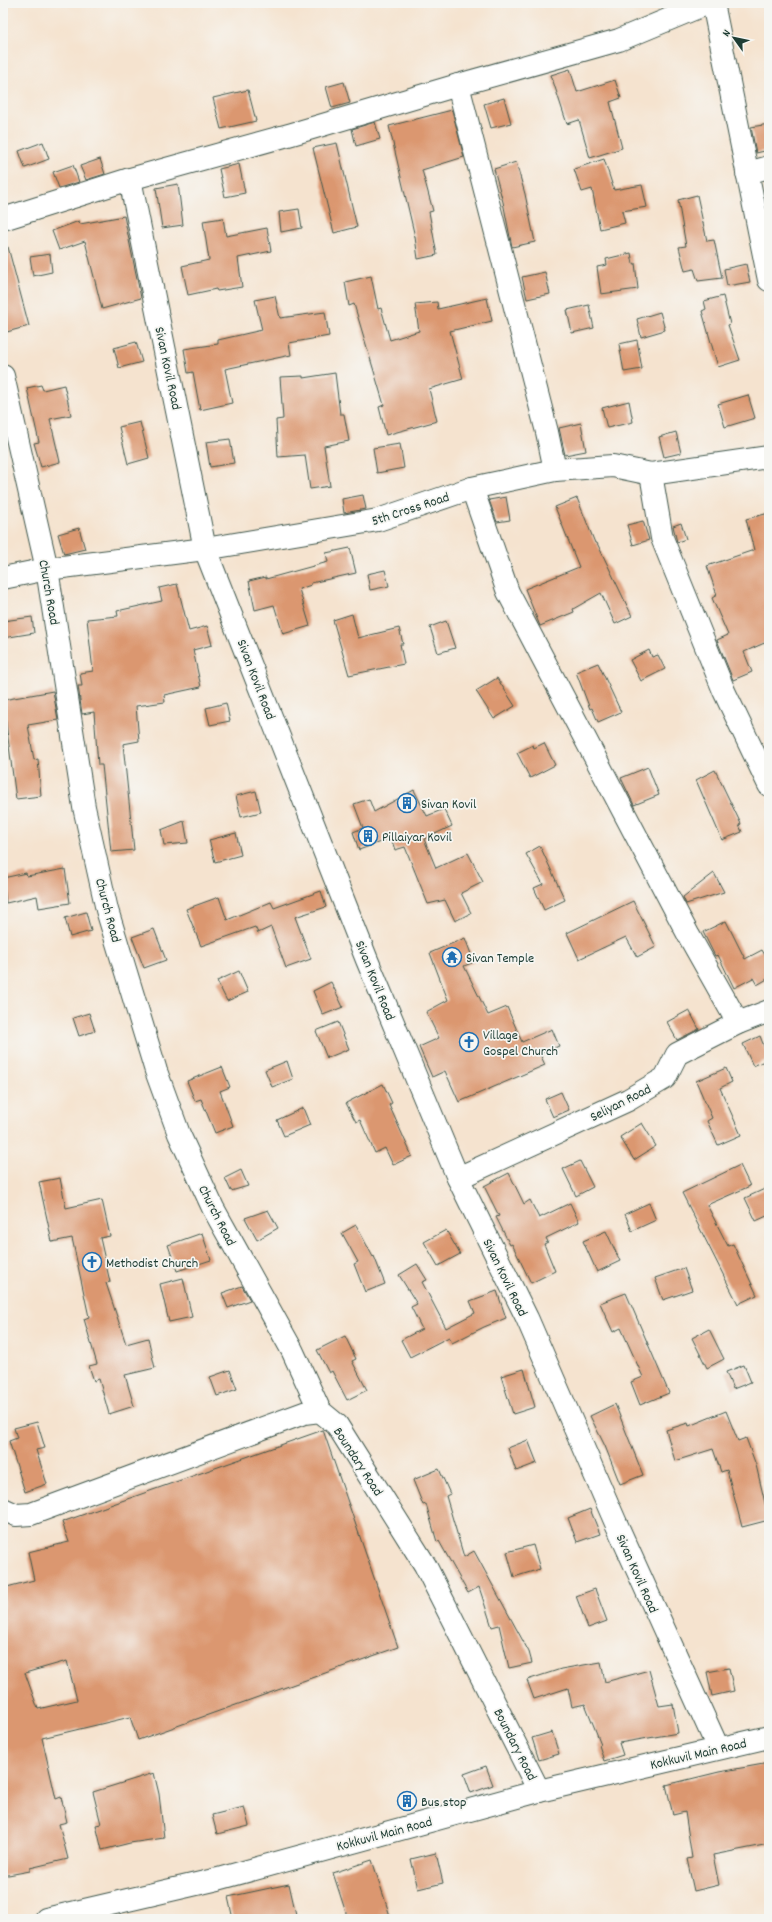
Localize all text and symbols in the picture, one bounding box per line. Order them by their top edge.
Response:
north arrow [714,18,754,58]
text: N [719,27,736,40]
street label: Sivan Kovil Road [148,325,186,412]
street label: 5th Cross Road [369,488,452,532]
street label: Church Road [32,558,64,627]
street label: Sivan Kovil Road [231,637,280,723]
building icon: Sivan Kovil [396,792,418,814]
place label: Sivan Kovil [421,795,477,815]
building icon: Pillaiyar Kovil [357,825,379,847]
place label: Pillaiyar Kovil [382,828,452,848]
street label: Church Road [89,876,125,945]
street label: Sivan Kovil Road [349,938,399,1024]
temple icon: Sivan Temple [441,946,463,968]
place label: Sivan Temple [466,949,534,969]
place label: Village Gospel Church [483,1026,558,1062]
church icon: Village Gospel Church [458,1031,480,1053]
street label: Seliyan Road [587,1080,655,1128]
street label: Church Road [192,1182,240,1250]
street label: Sivan Kovil Road [477,1235,532,1320]
church icon: Methodist Church [81,1251,103,1273]
place label: Methodist Church [106,1254,198,1274]
street label: Boundary Road [327,1424,387,1501]
street label: Sivan Kovil Road [610,1531,663,1617]
street label: Boundary Road [487,1705,541,1785]
street label: Kokkuvil Main Road [648,1734,749,1776]
building icon: Bus stop [396,1790,418,1812]
place label: Bus stop [421,1793,467,1813]
street label: Kokkuvil Main Road [334,1813,435,1857]

